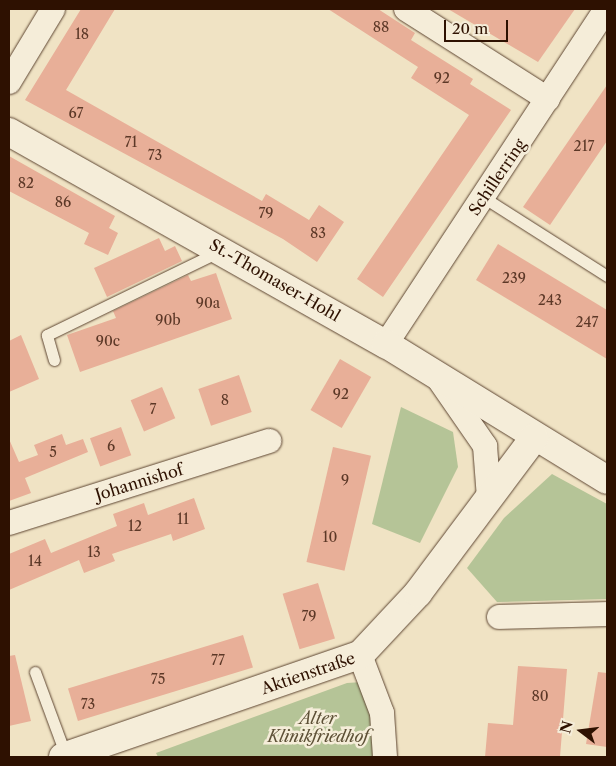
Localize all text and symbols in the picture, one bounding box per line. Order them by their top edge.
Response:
scale bar [446,10,510,42]
house number: 88 [373,19,389,35]
text: 20 m [452,19,488,38]
house number: 18 [75,26,89,42]
house number: 92 [434,70,450,86]
house number: 67 [69,105,83,121]
house number: 71 [125,134,137,150]
street label: Schillerring [464,135,530,219]
house number: 217 [574,138,594,154]
house number: 73 [148,147,162,163]
house number: 82 [18,175,34,191]
house number: 86 [55,194,71,210]
house number: 79 [258,205,274,221]
house number: 83 [310,225,326,241]
street label: St.-Thomaser-Hohl [206,235,344,325]
house number: 239 [502,270,526,286]
house number: 243 [538,292,562,308]
house number: 90a [196,295,220,311]
house number: 90b [155,312,181,328]
house number: 247 [575,314,599,330]
house number: 90c [96,333,120,349]
house number: 92 [333,386,349,402]
house number: 8 [221,392,229,408]
house number: 7 [150,401,156,417]
house number: 6 [107,438,115,454]
house number: 5 [49,444,57,460]
street label: Johannishof [93,460,185,504]
house number: 9 [341,472,349,488]
house number: 11 [177,511,189,527]
house number: 12 [128,518,142,534]
house number: 10 [323,529,337,545]
house number: 13 [87,544,101,560]
house number: 14 [28,553,42,569]
house number: 79 [301,608,317,624]
street label: Aktienstraße [258,648,358,698]
house number: 77 [211,652,225,668]
house number: 75 [151,671,165,687]
house number: 80 [531,688,549,704]
house number: 73 [81,696,95,712]
north arrow [556,706,606,756]
park label: Alter Klinikfriedhof [268,708,368,746]
text: N [556,719,577,735]

